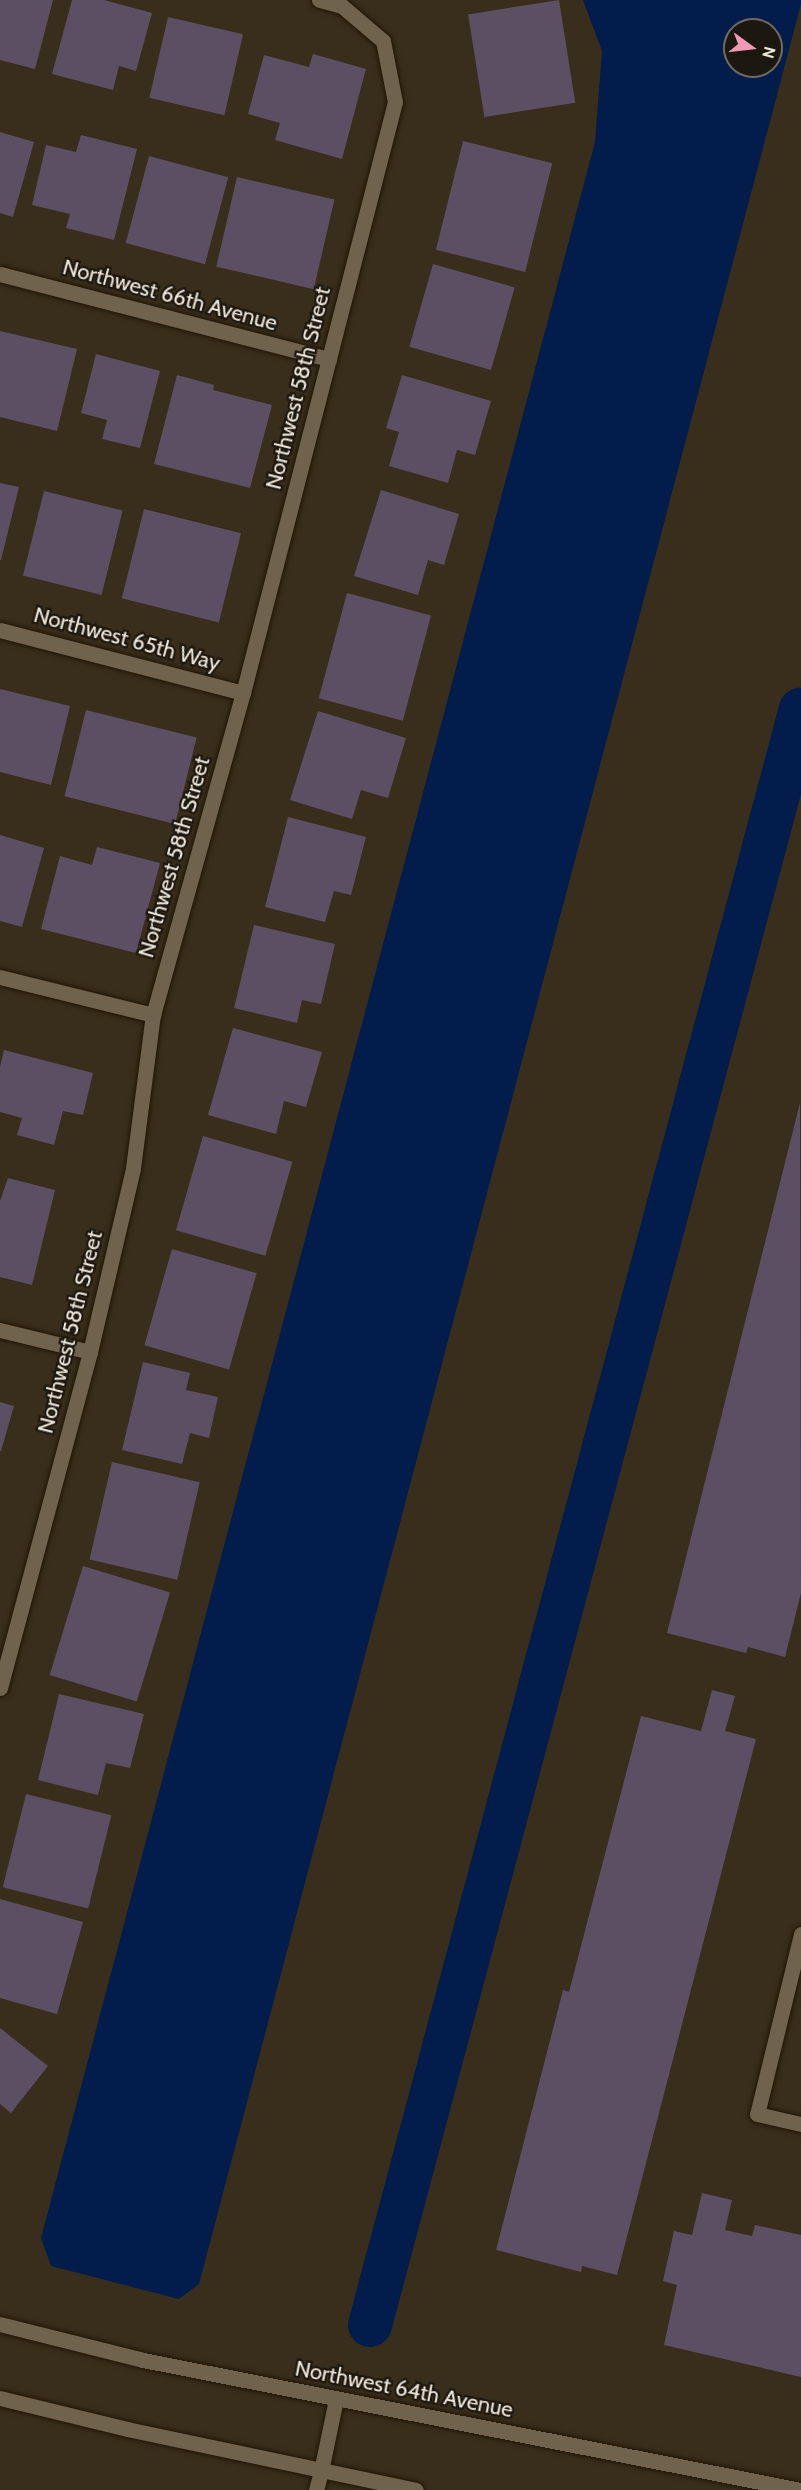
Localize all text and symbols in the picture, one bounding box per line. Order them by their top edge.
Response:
north arrow [723,18,783,78]
text: N [758,44,780,60]
street label: Northwest 66th Avenue [60,254,280,336]
street label: Northwest 58th Street [260,284,336,492]
street label: Northwest 65th Way [31,601,223,677]
street label: Northwest 58th Street [133,753,215,961]
street label: Northwest 58th Street [32,1228,108,1436]
street label: Northwest 64th Avenue [293,2355,515,2423]

